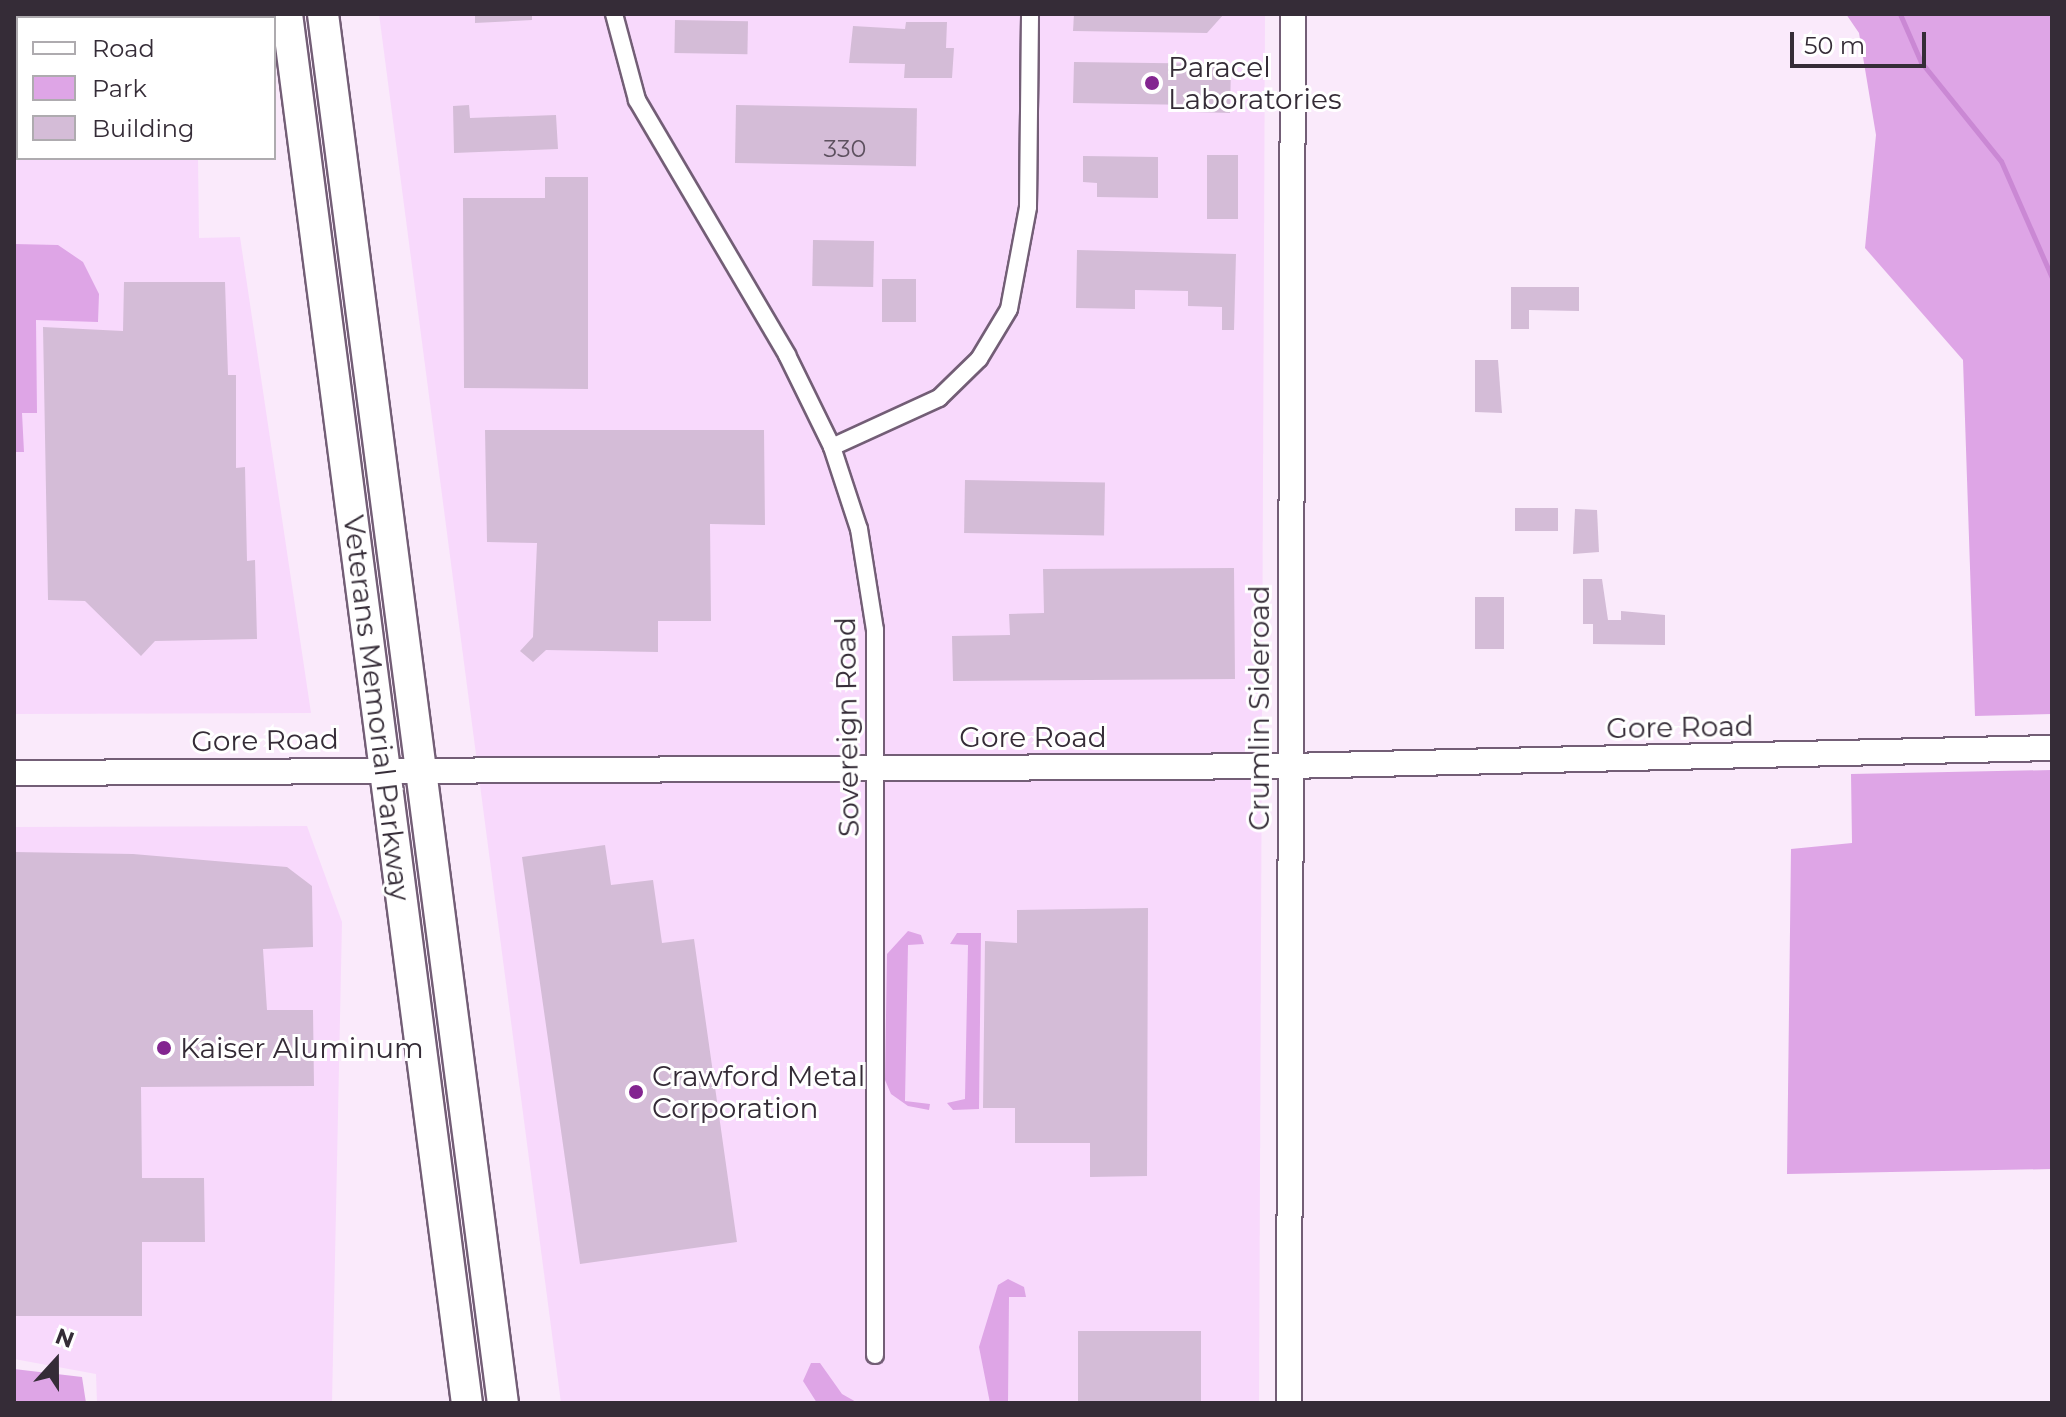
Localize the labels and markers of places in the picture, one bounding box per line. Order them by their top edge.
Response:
place label: Paracel Laboratories [1168,50,1342,116]
marker: Paracel Laboratories [1143,74,1161,92]
place label: Kaiser Aluminum [180,1031,424,1065]
marker: Kaiser Aluminum [155,1039,173,1057]
place label: Crawford Metal Corporation [652,1059,865,1125]
marker: Crawford Metal Corporation [627,1083,645,1101]

